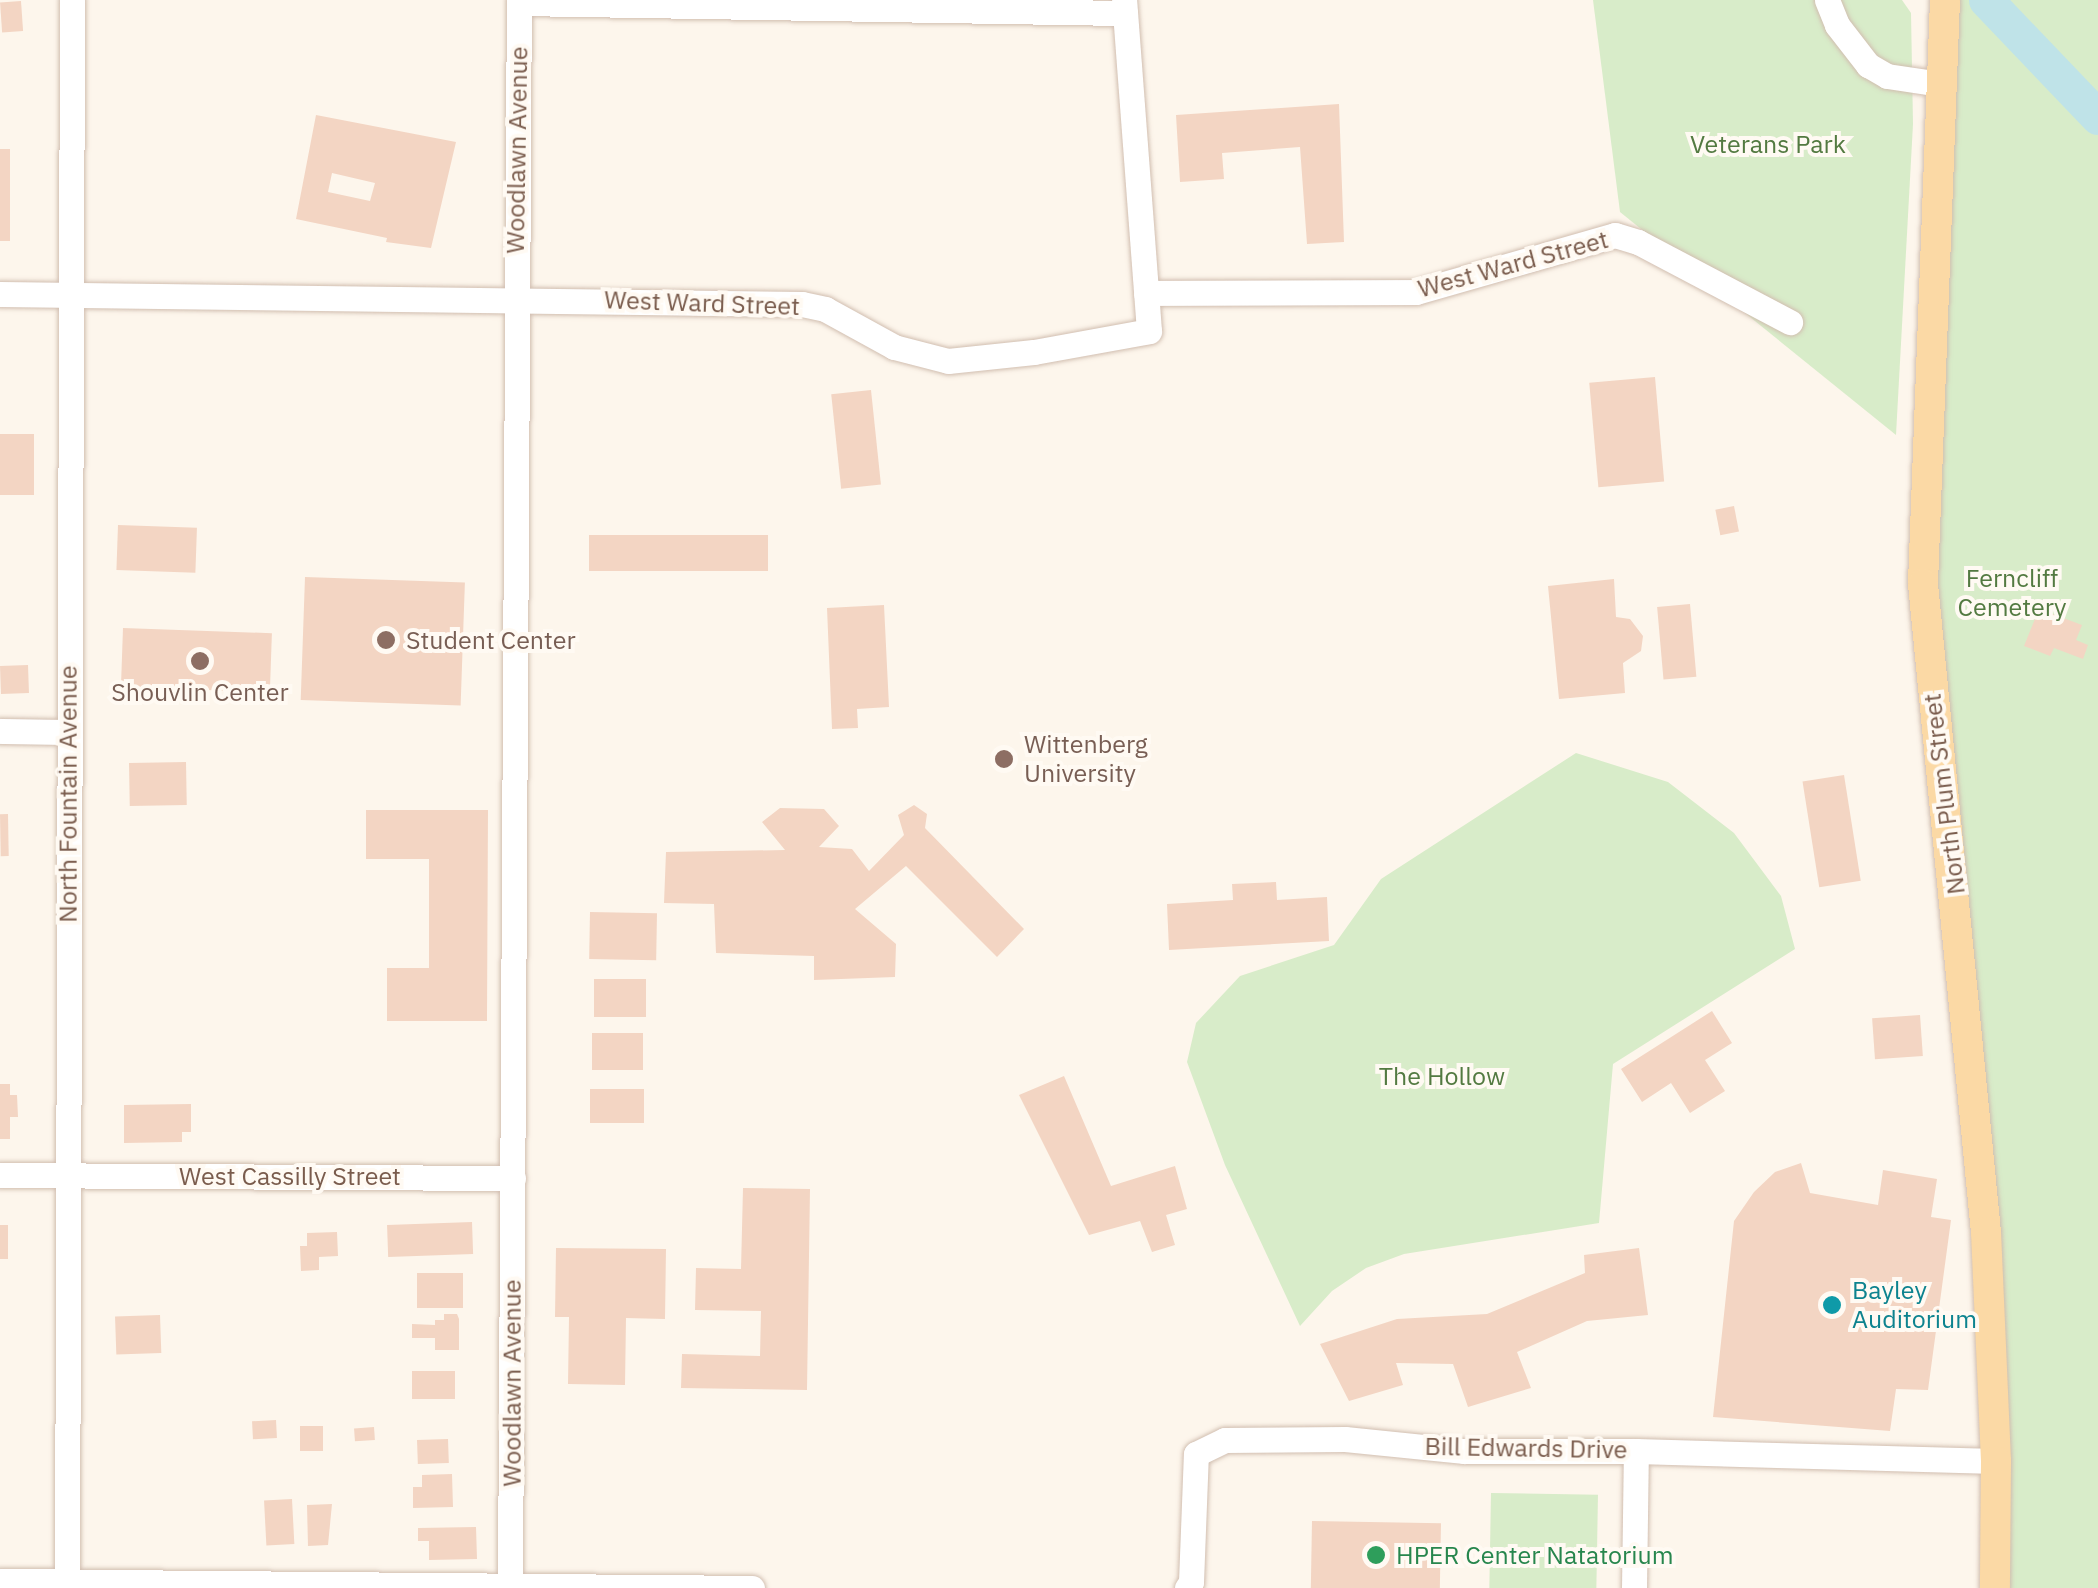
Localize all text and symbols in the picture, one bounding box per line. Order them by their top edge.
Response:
street label: Woodlawn Avenue [500,46,534,254]
park label: Veterans Park [1690,129,1846,159]
street label: West Ward Street [1415,224,1611,304]
street label: West Ward Street [604,285,800,321]
park label: Ferncliff Cemetery [1957,564,2067,623]
place label: Student Center [406,625,576,655]
marker: Student Center [375,629,397,651]
marker: Shouvlin Center [189,650,211,672]
street label: North Fountain Avenue [53,665,83,923]
place label: Shouvlin Center [111,677,289,707]
street label: North Plum Street [1917,692,1971,896]
place label: Wittenberg University [1024,730,1148,789]
marker: Wittenberg University [993,748,1015,770]
park label: The Hollow [1379,1061,1505,1091]
street label: West Cassilly Street [179,1161,401,1191]
place label: Bayley Auditorium [1852,1276,1977,1335]
street label: Woodlawn Avenue [497,1279,527,1487]
marker: Bayley Auditorium [1821,1294,1843,1316]
street label: Bill Edwards Drive [1424,1431,1628,1465]
place label: HPER Center Natatorium [1396,1540,1673,1570]
marker: HPER Center Natatorium [1365,1544,1387,1566]

